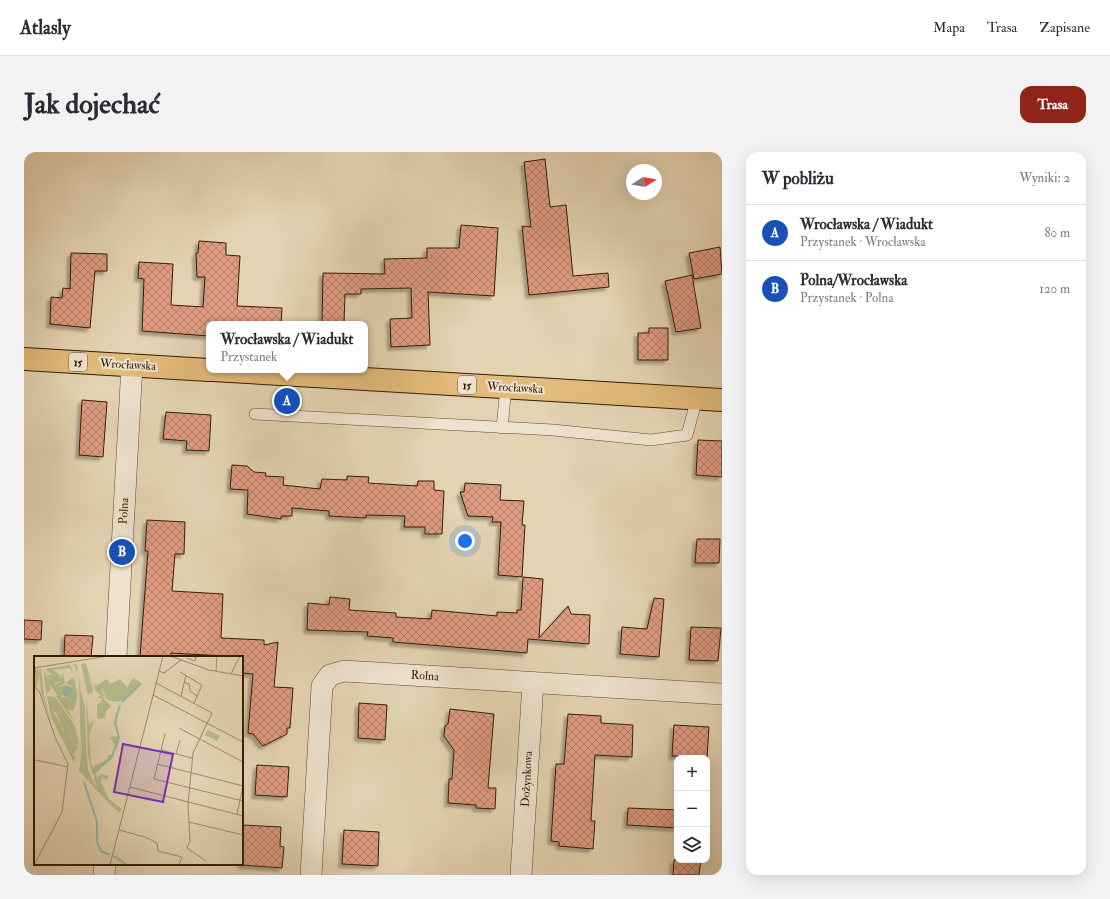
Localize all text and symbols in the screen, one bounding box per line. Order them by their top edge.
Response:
text: Atlasly [20,16,71,40]
text: Mapa [933,19,965,36]
text: Trasa [987,19,1017,36]
text: Zapisane [1039,19,1090,36]
button: Trasa [1020,86,1086,123]
text: Jak dojechać [24,87,160,122]
north arrow [626,164,662,200]
text: W pobliżu [762,168,834,189]
text: Wyniki: 2 [1019,170,1070,186]
text: Wrocławska / Wiadukt [800,215,933,234]
text: A [771,225,779,241]
text: 80 m [1044,225,1070,241]
text: Przystanek · Wrocławska [800,234,926,250]
text: Polna/Wrocławska [800,271,907,290]
text: B [771,281,779,297]
text: 120 m [1039,281,1070,297]
text: Przystanek · Polna [800,290,894,306]
popup [206,321,368,373]
text: Wrocławska / Wiadukt [221,330,353,349]
text: Przystanek [221,349,277,365]
road number: 15 [69,353,87,371]
street label: Wrocławska [99,356,158,374]
road number: 15 [458,376,476,394]
street label: Wrocławska [486,379,545,397]
pin: A [274,386,300,416]
street label: Polna [116,496,132,525]
your location [455,531,475,551]
pin: B [109,537,135,567]
inset map [34,656,243,865]
street label: Rolna [410,668,441,685]
street label: Dożynkowa [518,749,536,808]
map controls [674,755,710,863]
button: + [674,755,710,791]
button: − [674,791,710,827]
button: layers [674,827,710,863]

